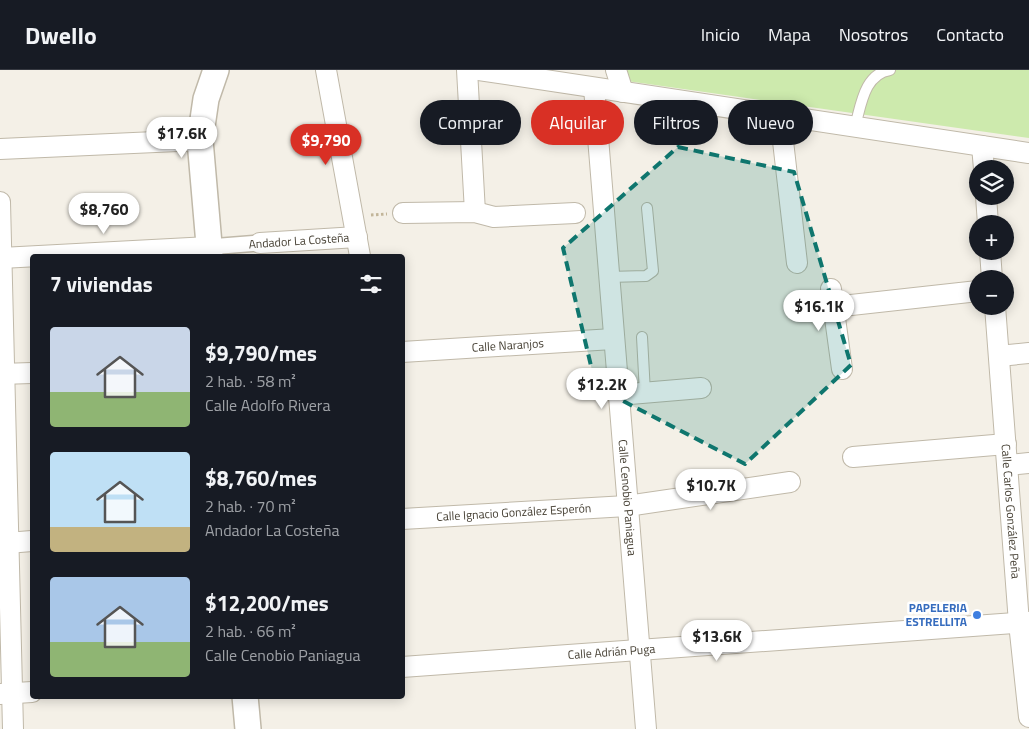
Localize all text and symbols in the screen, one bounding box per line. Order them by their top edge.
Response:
text: Dwello [25,17,97,53]
text: Inicio [701,21,740,48]
text: Mapa [768,21,811,48]
text: Nosotros [839,21,908,48]
text: Contacto [936,21,1004,48]
chip: Comprar [420,100,521,145]
chip: Alquilar [531,100,624,145]
chip: Filtros [634,100,718,145]
chip: Nuevo [728,100,813,145]
pin: $17.6K [141,116,223,159]
text: $17.6K [157,121,207,145]
pin: $9,790 [285,124,367,166]
text: $9,790 [301,128,351,152]
map controls [969,160,1014,315]
button: layers [969,160,1014,205]
pin: $8,760 [63,192,145,235]
text: $8,760 [79,197,129,221]
button: + [969,215,1014,260]
street label: Andador La Costeña [248,228,350,253]
text: 7 viviendas [50,268,153,300]
icon: filters [357,270,385,298]
button: − [969,270,1014,315]
pin: $16.1K [778,290,860,332]
text: $16.1K [794,294,844,318]
street label: Calle Naranjos [471,333,545,357]
text: $9,790/mes [205,337,317,369]
icon: home [90,347,150,407]
pin: $12.2K [561,368,643,410]
text: 2 hab. · 58 m² [205,369,296,393]
text: $12.2K [577,372,627,396]
text: Calle Adolfo Rivera [205,393,330,417]
street label: Calle Cenobio Paniagua [614,439,642,557]
street label: Calle Carlos González Peña [996,443,1026,579]
text: $8,760/mes [205,462,317,494]
pin: $10.7K [670,468,752,511]
icon: home [90,472,150,532]
text: $10.7K [686,473,736,497]
text: 2 hab. · 70 m² [205,494,296,518]
street label: Calle Ignacio González Esperón [436,498,592,526]
text: Andador La Costeña [205,518,340,542]
text: $12,200/mes [205,587,329,619]
icon: home [90,597,150,657]
place label: PAPELERIA ESTRELLITA [906,598,968,631]
marker: PAPELERIA ESTRELLITA [971,609,983,621]
text: 2 hab. · 66 m² [205,619,296,643]
pin: $13.6K [676,620,758,662]
text: $13.6K [692,624,742,648]
street label: Calle Adrián Puga [567,639,656,664]
text: Calle Cenobio Paniagua [205,643,361,667]

